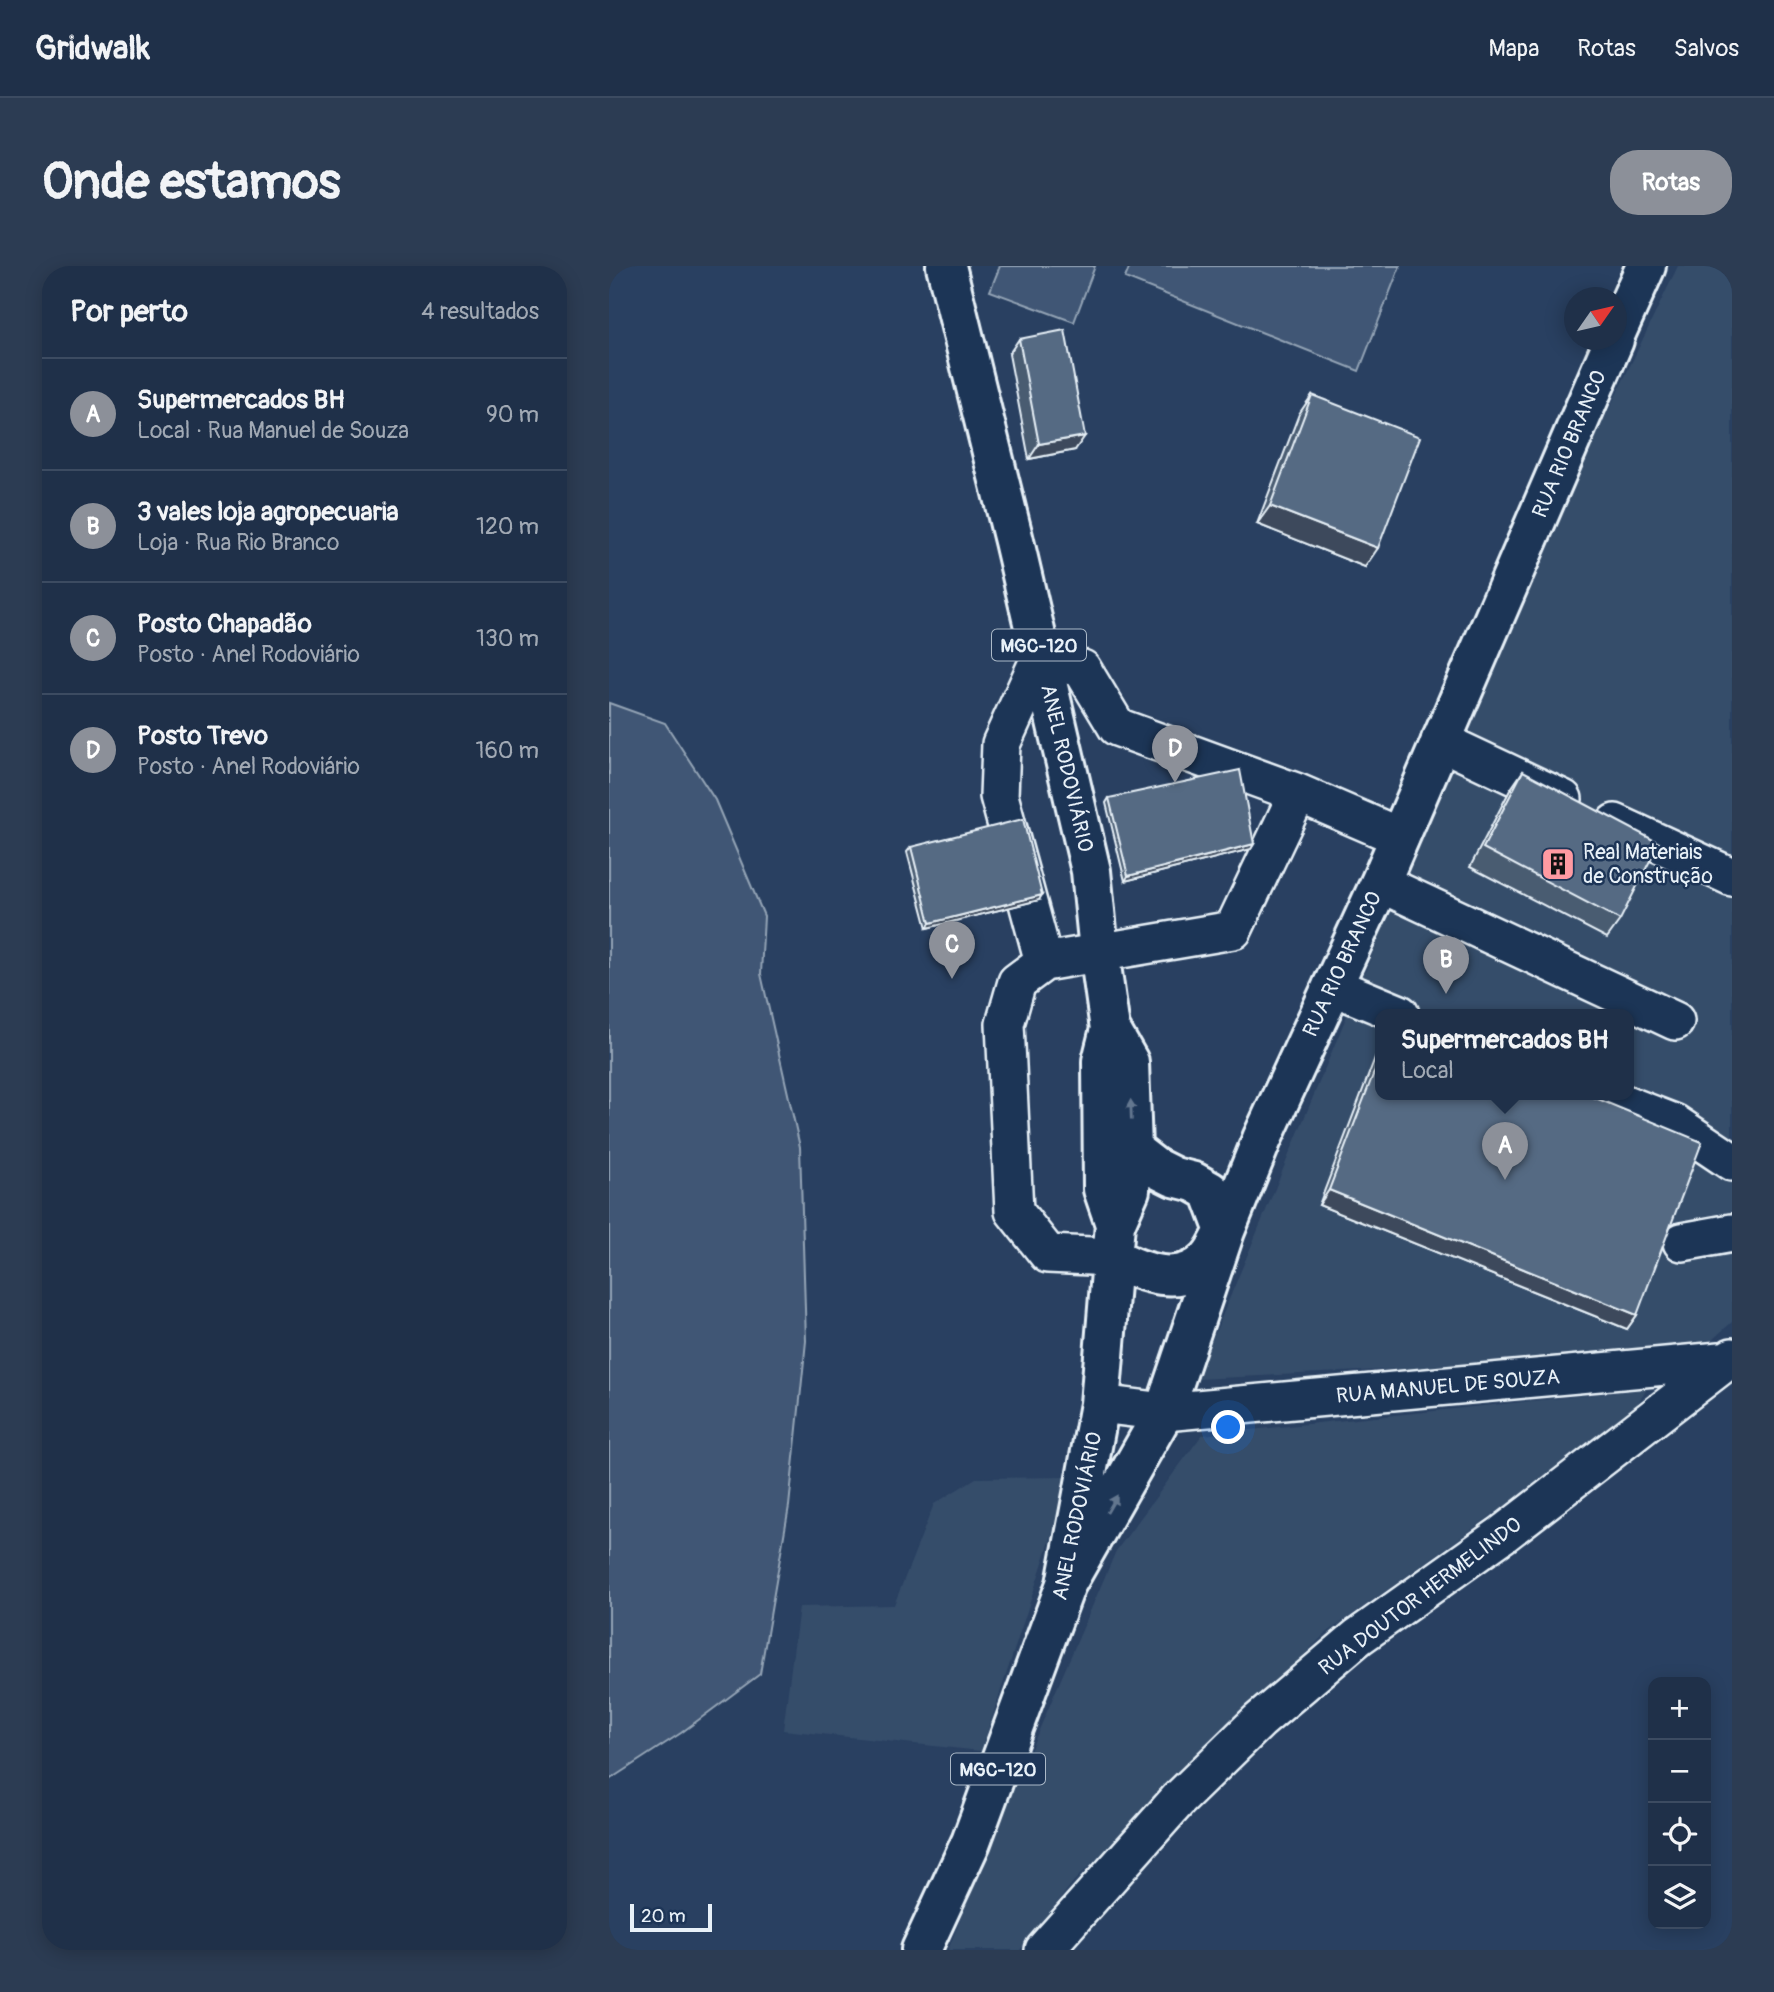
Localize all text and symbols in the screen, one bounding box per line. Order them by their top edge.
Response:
text: Gridwalk [35,28,150,69]
text: Mapa [1488,34,1539,63]
text: Rotas [1577,34,1636,63]
text: Salvos [1674,34,1739,63]
button: Rotas [1610,150,1732,215]
text: Onde estamos [42,152,340,213]
north arrow [1564,287,1627,350]
text: Por perto [70,293,188,330]
text: 4 resultados [421,297,539,326]
street label: RUA RIO BRANCO [1526,366,1613,522]
text: Supermercados BH [137,384,345,416]
text: A [86,400,100,429]
text: 90 m [486,400,539,429]
text: Local · Rua Manuel de Souza [137,416,409,445]
text: 3 vales loja agropecuaria [137,496,399,528]
text: B [86,512,100,541]
text: 120 m [476,512,539,541]
text: Loja · Rua Rio Branco [137,528,339,557]
text: Posto Chapadão [137,608,312,640]
text: C [86,624,100,653]
text: 130 m [476,624,539,653]
road number: MGC-120 [992,630,1086,660]
text: Posto · Anel Rodoviário [137,640,360,669]
street label: ANEL RODOVIÁRIO [1034,682,1099,855]
text: Posto Trevo [137,720,268,752]
pin: D [1152,725,1198,783]
text: D [86,736,100,765]
text: 160 m [475,736,539,765]
text: Posto · Anel Rodoviário [137,752,360,781]
place label: Real Materiais de Construção [1583,839,1713,890]
building icon: Real Materiais de Construção [1539,845,1577,883]
street label: RUA RIO BRANCO [1297,887,1388,1041]
pin: C [929,921,975,979]
pin: B [1423,936,1469,994]
popup [1375,1009,1634,1100]
text: Supermercados BH [1401,1024,1608,1056]
text: Local [1401,1056,1454,1085]
one-way arrow [1125,1099,1136,1121]
pin: A [1482,1122,1528,1180]
street label: RUA MANUEL DE SOUZA [1335,1363,1561,1410]
your location [1211,1410,1245,1444]
street label: ANEL RODOVIÁRIO [1046,1430,1108,1603]
one-way arrow [1106,1494,1118,1513]
street label: RUA DOUTOR HERMELINDO [1313,1511,1527,1682]
map controls [1648,1677,1711,1929]
button: + [1648,1677,1711,1740]
button: − [1648,1740,1711,1803]
road number: MGC-120 [951,1754,1045,1784]
button: locate [1648,1803,1711,1866]
button: layers [1648,1866,1711,1929]
scale bar [630,1901,712,1933]
text: 20 m [641,1904,686,1928]

